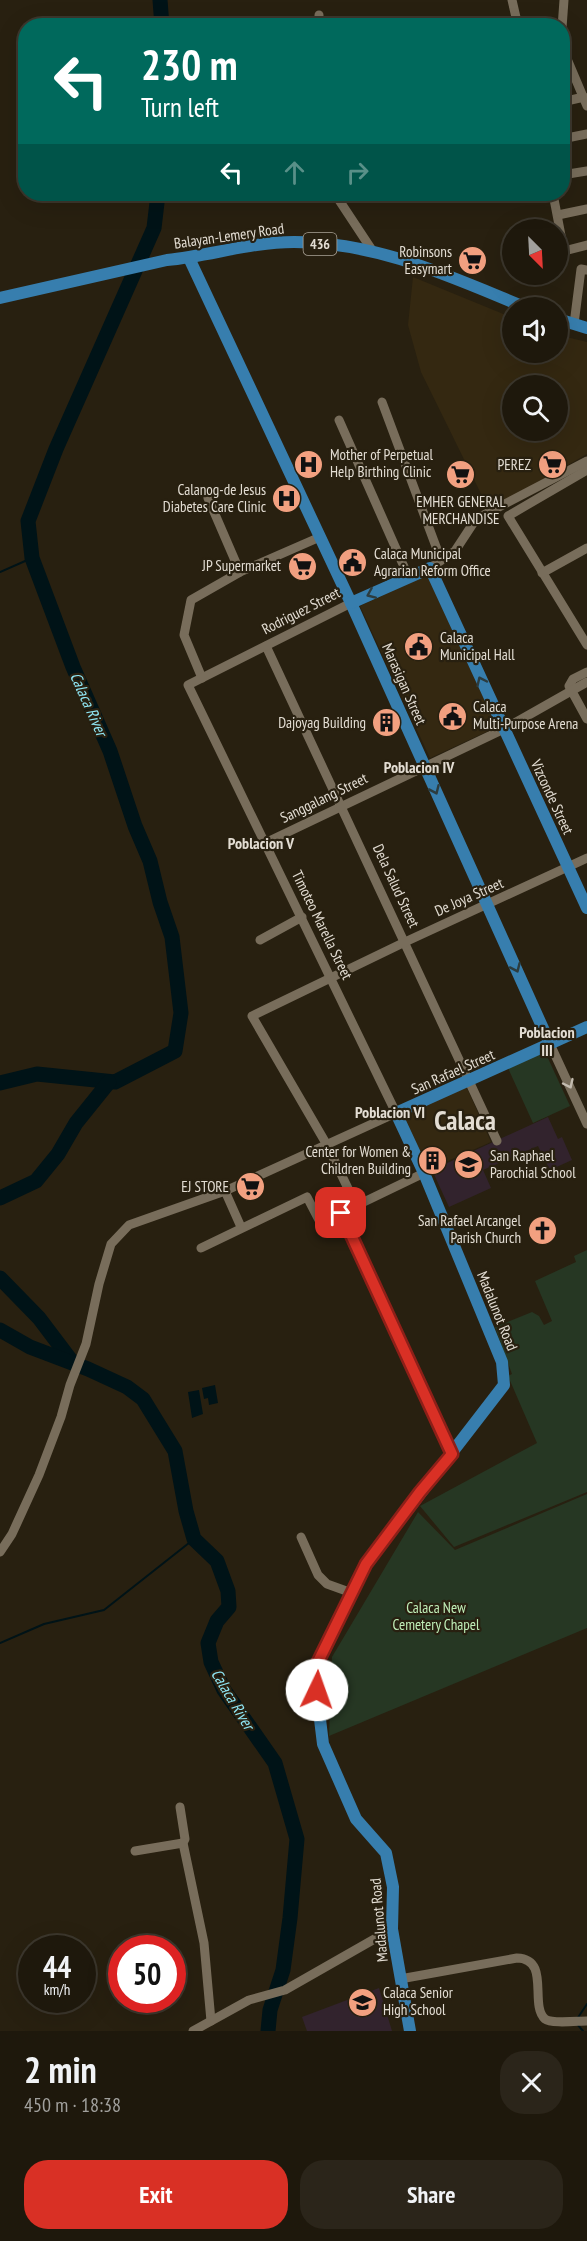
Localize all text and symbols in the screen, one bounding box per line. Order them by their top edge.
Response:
text: 230 m [141,37,238,92]
icon: left [42,42,120,120]
text: Turn left [141,90,219,124]
icon: left [215,156,248,189]
icon: ahead [278,156,311,189]
icon: right [341,156,374,189]
street label: Balayan-Lemery Road [173,218,285,253]
north arrow [502,219,568,285]
map controls [502,219,568,441]
road number: 436 [304,233,336,255]
place label: Robinsons Easymart [399,242,452,278]
supermarket icon: Robinsons Easymart [457,245,489,277]
button: sound [502,297,568,363]
button: search [502,375,568,441]
place label: Mother of Perpetual Help Birthing Clinic [330,445,434,481]
hospital icon: Mother of Perpetual Help Birthing Clinic [293,448,325,480]
supermarket icon: PEREZ [536,449,568,481]
place label: PEREZ [498,455,531,474]
supermarket icon: EMHER GENERAL MERCHANDISE [445,459,477,491]
place label: Calanog-de Jesus Diabetes Care Clinic [163,480,267,516]
hospital icon: Calanog-de Jesus Diabetes Care Clinic [271,483,303,515]
place label: EMHER GENERAL MERCHANDISE [416,492,506,528]
place label: Calaca Municipal Agrarian Reform Office [374,544,491,580]
public building icon: Calaca Municipal Agrarian Reform Office [337,547,369,579]
supermarket icon: JP Supermarket [286,550,318,582]
place label: JP Supermarket [201,556,281,575]
street label: Rodriguez Street [258,583,343,638]
one-way arrow [366,587,377,599]
place label: Calaca Municipal Hall [440,628,515,664]
public building icon: Calaca Municipal Hall [403,631,435,663]
street label: Marasigan Street [378,640,431,728]
water label: Calaca River [66,669,113,741]
one-way arrow [477,676,489,687]
place label: Calaca Multi-Purpose Arena [473,697,578,733]
public building icon: Calaca Multi-Purpose Arena [436,700,468,732]
building icon: Dajoyag Building [371,707,403,739]
place label: Dajoyag Building [278,713,366,732]
street label: Vizconde Street [526,755,578,837]
district label: Poblacion IV [384,757,455,777]
street label: Sanggalang Street [277,768,371,827]
one-way arrow [428,784,440,795]
district label: Poblacion V [228,833,295,853]
street label: Dela Salud Street [369,841,424,931]
street label: Timoteo Marella Street [288,867,357,982]
street label: De Joya Street [432,873,506,920]
one-way arrow [509,961,521,972]
district label: Poblacion III [519,1022,575,1060]
street label: San Rafael Street [408,1045,497,1098]
one-way arrow [561,1078,573,1089]
district label: Poblacion VI [355,1102,425,1122]
district label: Calaca [434,1103,496,1137]
place label: Center for Women & Children Building [305,1142,411,1178]
building icon: Center for Women & Children Building [416,1145,448,1177]
place label: San Raphael Parochial School [490,1146,576,1182]
school or university icon: San Raphael Parochial School [453,1149,485,1181]
supermarket icon: EJ STORE [234,1171,266,1203]
place label: EJ STORE [181,1177,229,1196]
pin [315,1187,366,1238]
icon: arrive [324,1196,357,1229]
place label: San Rafael Arcangel Parish Church [418,1211,521,1247]
church icon: San Rafael Arcangel Parish Church [526,1214,558,1246]
street label: Madalunot Road [473,1268,522,1353]
park label: Calaca New Cemetery Chapel [393,1598,480,1634]
position arrow [285,1658,349,1722]
water label: Calaca River [207,1665,260,1735]
street label: Madalunot Road [365,1877,392,1963]
speed limit sign: 50 [108,1935,186,2013]
text: 44 [43,1947,71,1986]
text: km/h [44,1980,70,1999]
place label: Calaca Senior High School [383,1983,454,2019]
school or university icon: Calaca Senior High School [346,1986,378,2018]
text: 2 min [24,2046,97,2093]
button: close [500,2051,563,2114]
text: 450 m · 18:38 [24,2092,121,2118]
button: Exit [24,2160,288,2229]
button: Share [300,2160,563,2229]

